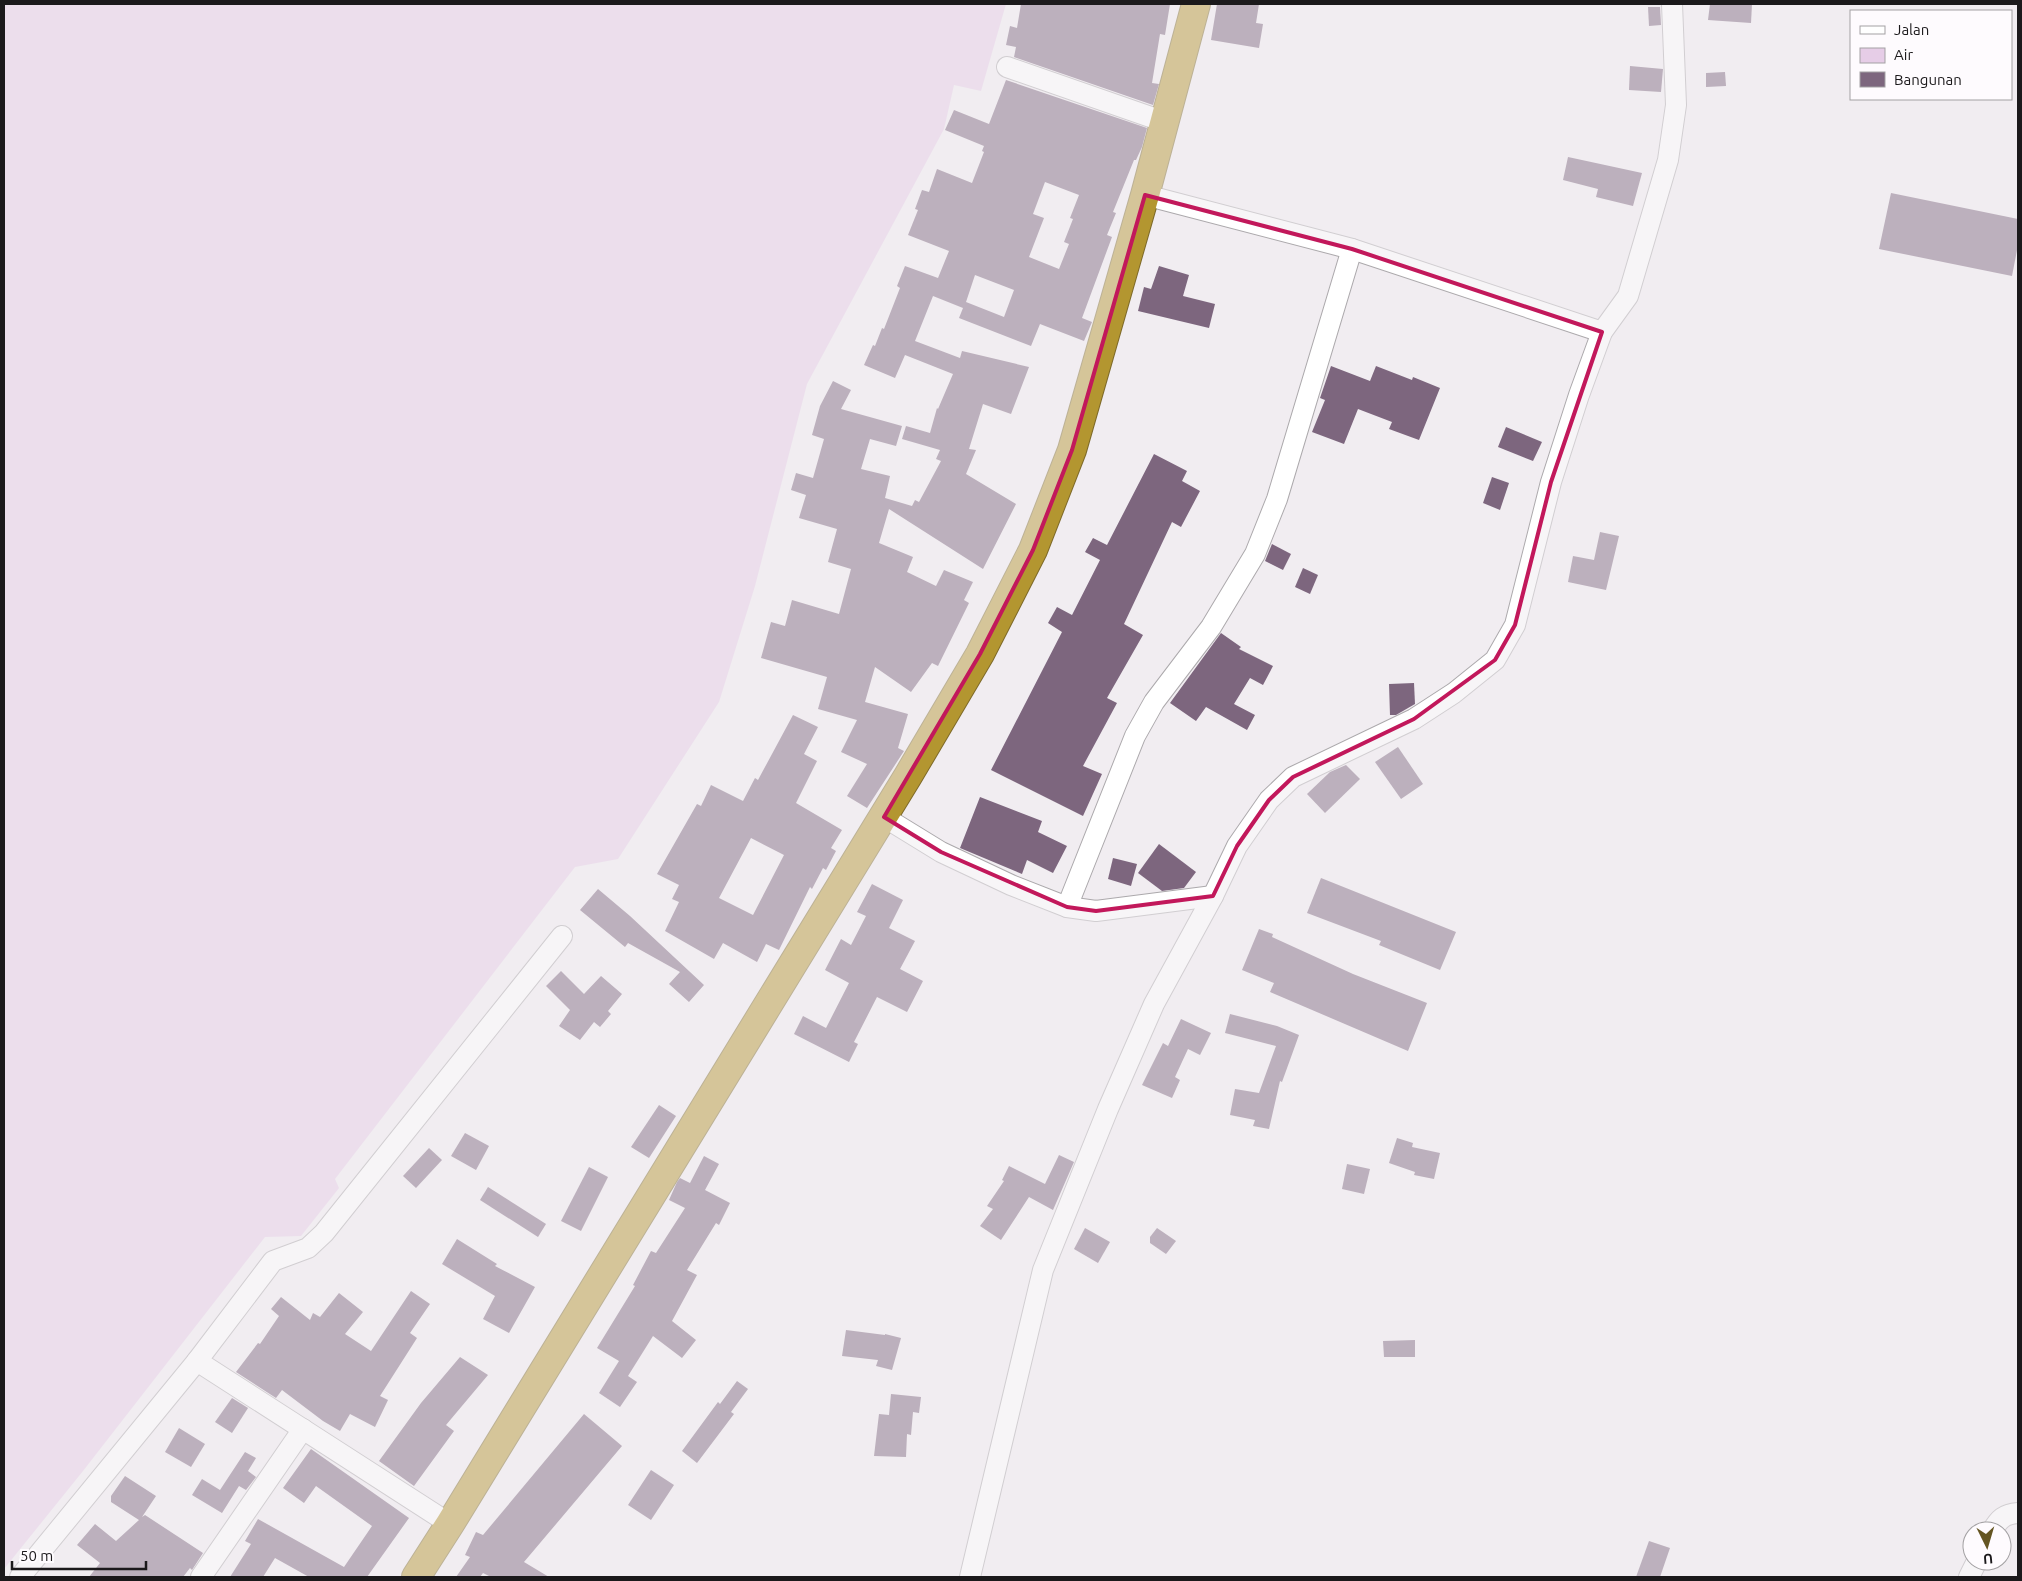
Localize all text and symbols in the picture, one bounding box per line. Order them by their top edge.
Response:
legend [1850,10,2012,100]
text: Jalan [1894,21,1929,38]
text: Air [1894,46,1913,63]
text: Bangunan [1894,71,1962,88]
north arrow [1962,1521,2012,1571]
scale bar [12,1538,146,1570]
text: 50 m [20,1547,53,1564]
text: U [1983,1551,1994,1567]

